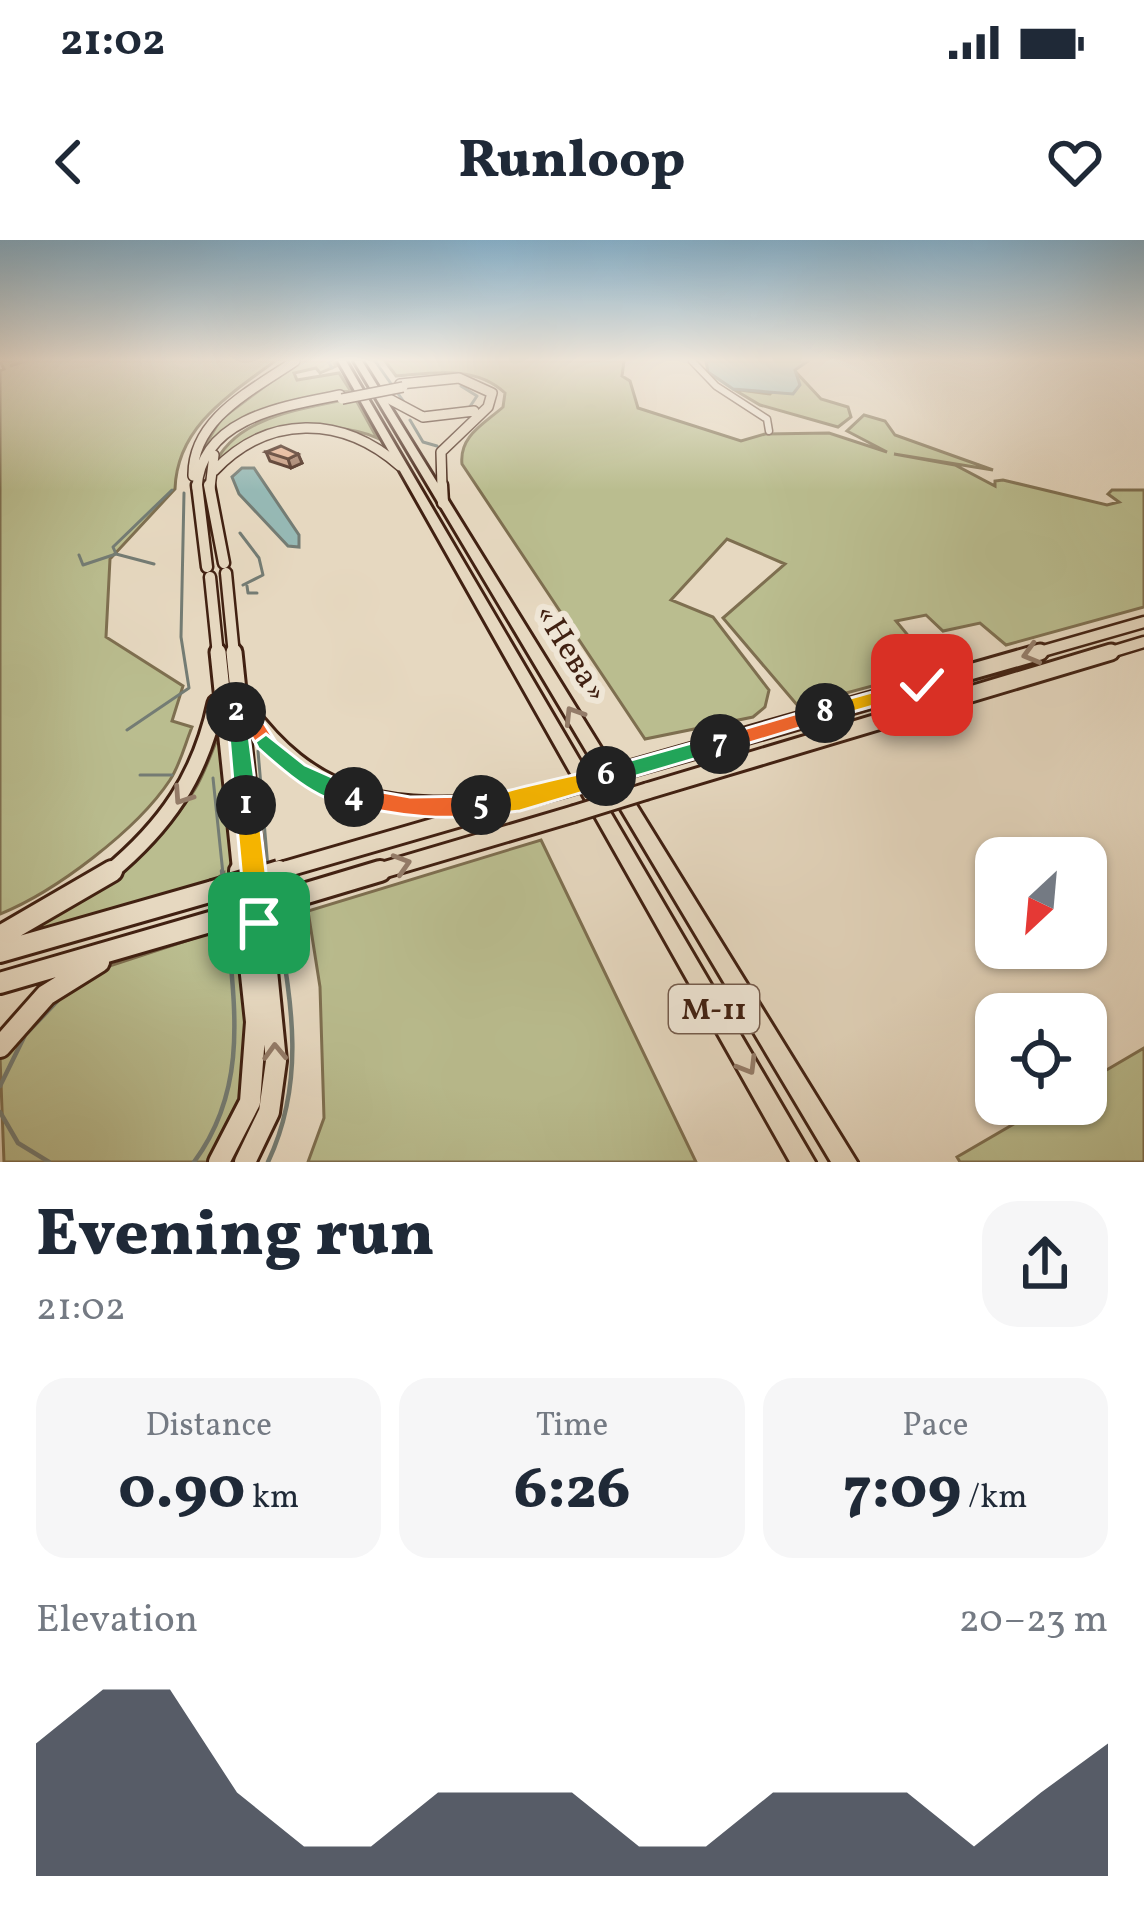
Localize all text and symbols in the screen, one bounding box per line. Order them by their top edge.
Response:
text: 21:02 [60,11,165,74]
text: Runloop [459,125,685,200]
icon: back [36,129,102,195]
icon: heart [1042,129,1108,195]
street label: «Нева» [522,596,618,712]
pin [871,634,973,736]
one-way arrow [1022,640,1043,665]
icon: check [889,652,955,718]
pin: 2 [206,682,266,742]
pin: 8 [795,683,855,743]
text: 2 [227,689,245,735]
text: 8 [816,690,834,736]
one-way arrow [565,706,587,728]
pin: 7 [690,714,750,774]
text: 7 [712,721,728,767]
pin: 6 [576,746,636,806]
text: 6 [597,753,615,799]
pin: 4 [324,767,384,827]
text: 4 [344,774,364,820]
pin: 1 [216,775,276,835]
pin: 5 [451,775,511,835]
one-way arrow [174,782,196,804]
text: 1 [239,782,253,828]
text: 5 [473,782,489,828]
north arrow [975,837,1107,969]
map controls [975,837,1107,1125]
one-way arrow [391,854,412,879]
pin [208,872,310,974]
icon: arrive [226,890,292,956]
road number: М-11 [669,985,759,1033]
button: locate [975,993,1107,1125]
one-way arrow [262,1042,288,1060]
one-way arrow [734,1053,756,1075]
text: Evening run [36,1191,435,1283]
button: share [982,1201,1108,1327]
text: 21:02 [36,1282,126,1336]
text: Distance [146,1404,272,1450]
text: Time [536,1404,608,1450]
text: Pace [902,1404,968,1450]
text: 0.90 [118,1450,245,1533]
text: 6:26 [513,1450,630,1533]
text: 7:09 [843,1450,962,1533]
text: km [245,1476,299,1522]
text: /km [962,1476,1027,1522]
text: Elevation [36,1594,198,1648]
text: 20–23 m [959,1594,1108,1648]

